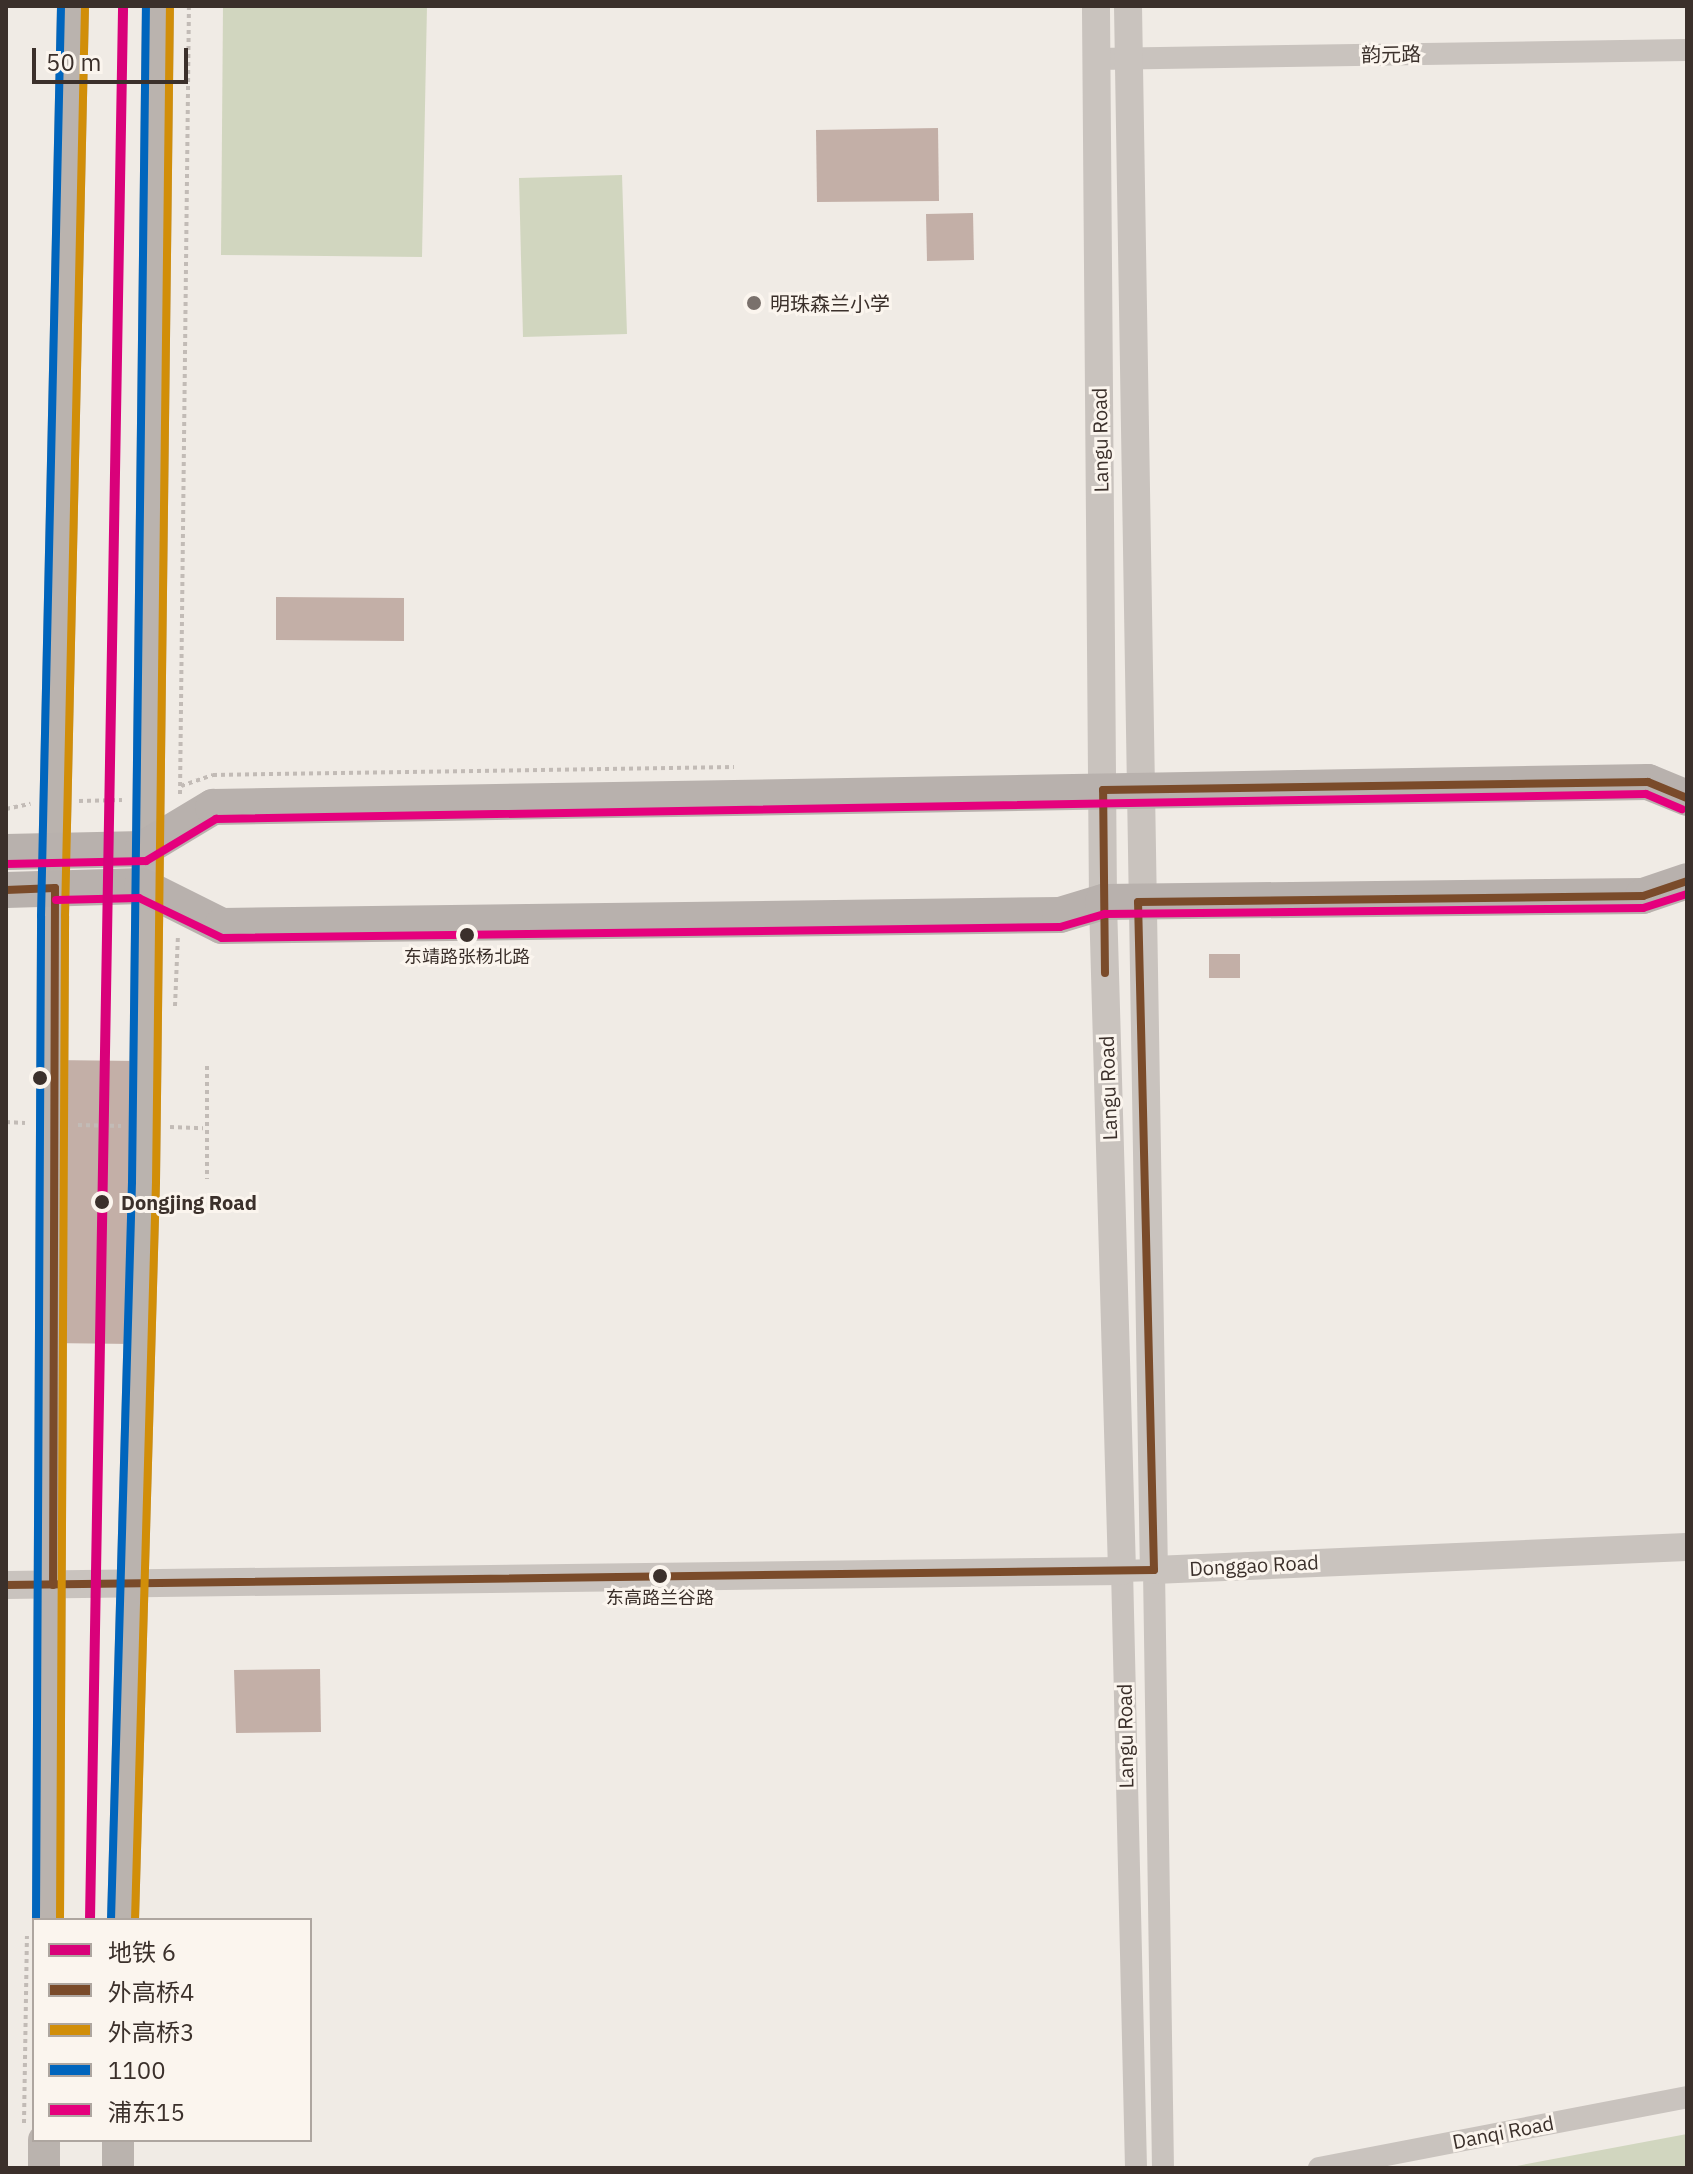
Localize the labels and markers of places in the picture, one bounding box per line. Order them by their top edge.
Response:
place label: 明珠森兰小学 [770,291,890,315]
marker: 明珠森兰小学 [745,294,763,312]
marker: 东靖路张杨北路 [459,927,475,943]
place label: 东靖路张杨北路 [404,946,530,968]
unlabelled marker [32,1070,48,1086]
marker: Dongjing Road [90,1190,114,1214]
place label: Dongjing Road [121,1190,257,1214]
marker: 东高路兰谷路 [652,1568,668,1584]
place label: 东高路兰谷路 [606,1587,714,1609]

